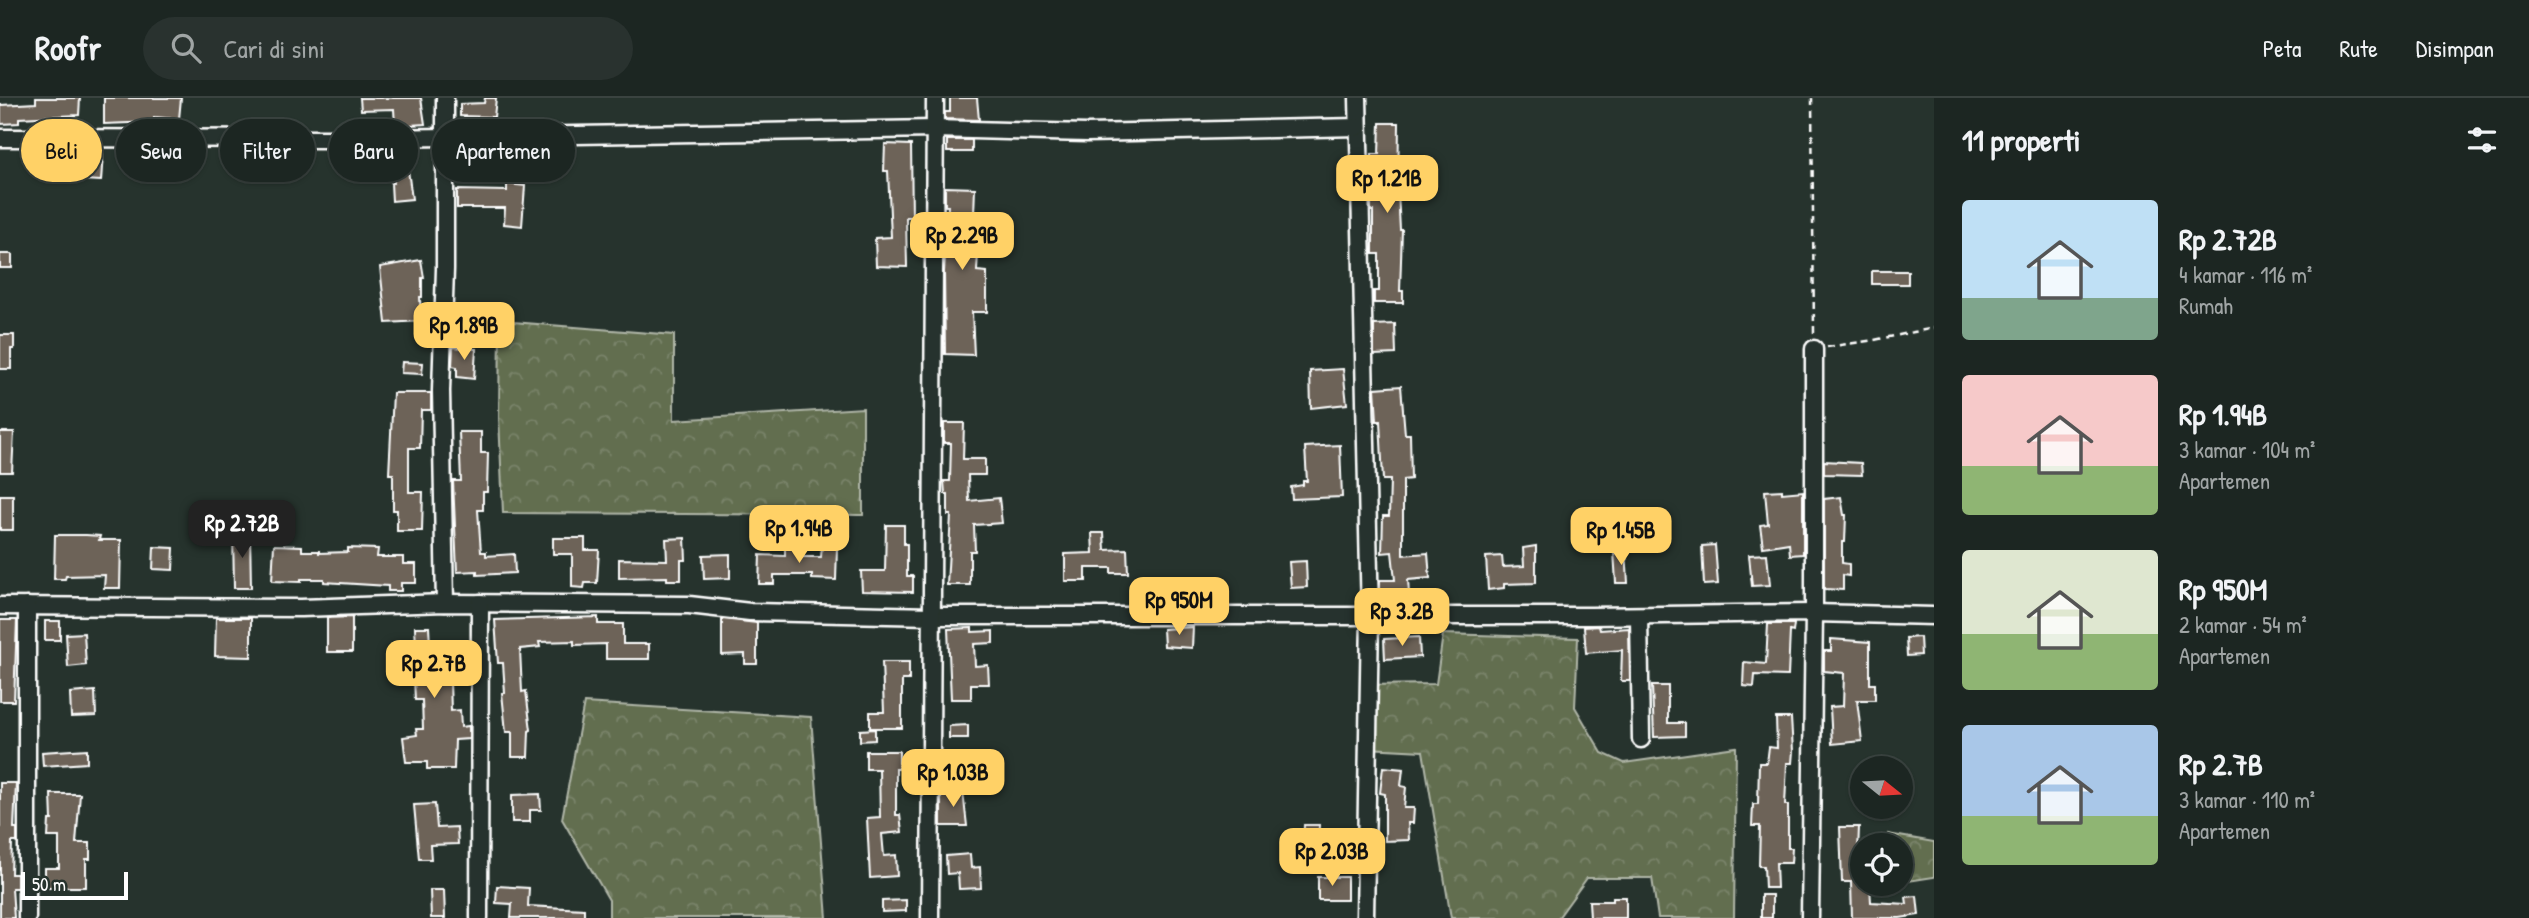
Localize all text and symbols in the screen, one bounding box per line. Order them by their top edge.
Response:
search box [143,17,633,80]
text: Roofr [35,26,101,70]
icon: search [167,29,205,67]
text: Cari di sini [223,31,325,66]
text: Peta [2263,32,2301,64]
text: Rute [2339,32,2378,64]
text: Disimpan [2416,32,2494,64]
chip: Beli [21,119,102,182]
chip: Sewa [116,119,206,182]
chip: Filter [220,119,315,182]
chip: Baru [329,119,418,182]
chip: Apartemen [432,119,575,182]
text: 11 properti [1962,120,2081,160]
icon: filters [2463,121,2501,159]
pin: Rp 1.21B [1315,156,1459,215]
text: Rp 1.21B [1352,162,1422,193]
pin: Rp 2.29B [890,212,1034,272]
text: Rp 2.29B [926,219,998,250]
text: Rp 2.72B [2179,219,2277,259]
icon: home [2018,228,2102,312]
text: 4 kamar · 116 m² [2179,259,2312,290]
text: Rumah [2179,290,2233,321]
pin: Rp 1.89B [392,302,536,362]
text: Rp 1.89B [430,309,498,340]
text: Rp 1.94B [2179,394,2267,434]
icon: home [2018,403,2102,487]
text: 3 kamar · 104 m² [2179,434,2315,465]
text: Apartemen [2179,465,2270,496]
pin: Rp 2.72B [170,500,314,560]
pin: Rp 1.94B [727,505,871,565]
text: Rp 2.72B [204,507,280,538]
pin: Rp 1.45B [1549,508,1693,567]
text: Rp 1.94B [765,512,833,543]
text: Rp 1.45B [1587,514,1655,545]
text: Rp 950M [2179,569,2267,609]
pin: Rp 950M [1114,578,1244,637]
icon: home [2018,578,2102,662]
text: Rp 950M [1145,584,1213,615]
pin: Rp 3.2B [1337,588,1467,648]
text: Rp 3.2B [1370,595,1434,626]
text: 2 kamar · 54 m² [2179,609,2307,640]
pin: Rp 2.7B [369,640,499,700]
text: Apartemen [2179,640,2270,671]
text: Rp 2.7B [402,647,466,678]
text: Rp 2.7B [2179,744,2263,784]
pin: Rp 1.03B [881,750,1025,809]
icon: home [2018,753,2102,837]
text: Rp 1.03B [917,756,989,787]
north arrow [1850,756,1913,819]
map controls [1850,756,1913,896]
text: 3 kamar · 110 m² [2179,784,2315,815]
text: Apartemen [2179,815,2270,846]
pin: Rp 2.03B [1260,828,1404,888]
button: locate [1850,833,1913,896]
text: Rp 2.03B [1295,835,1369,866]
scale bar [21,869,128,901]
text: 50 m [32,871,66,897]

